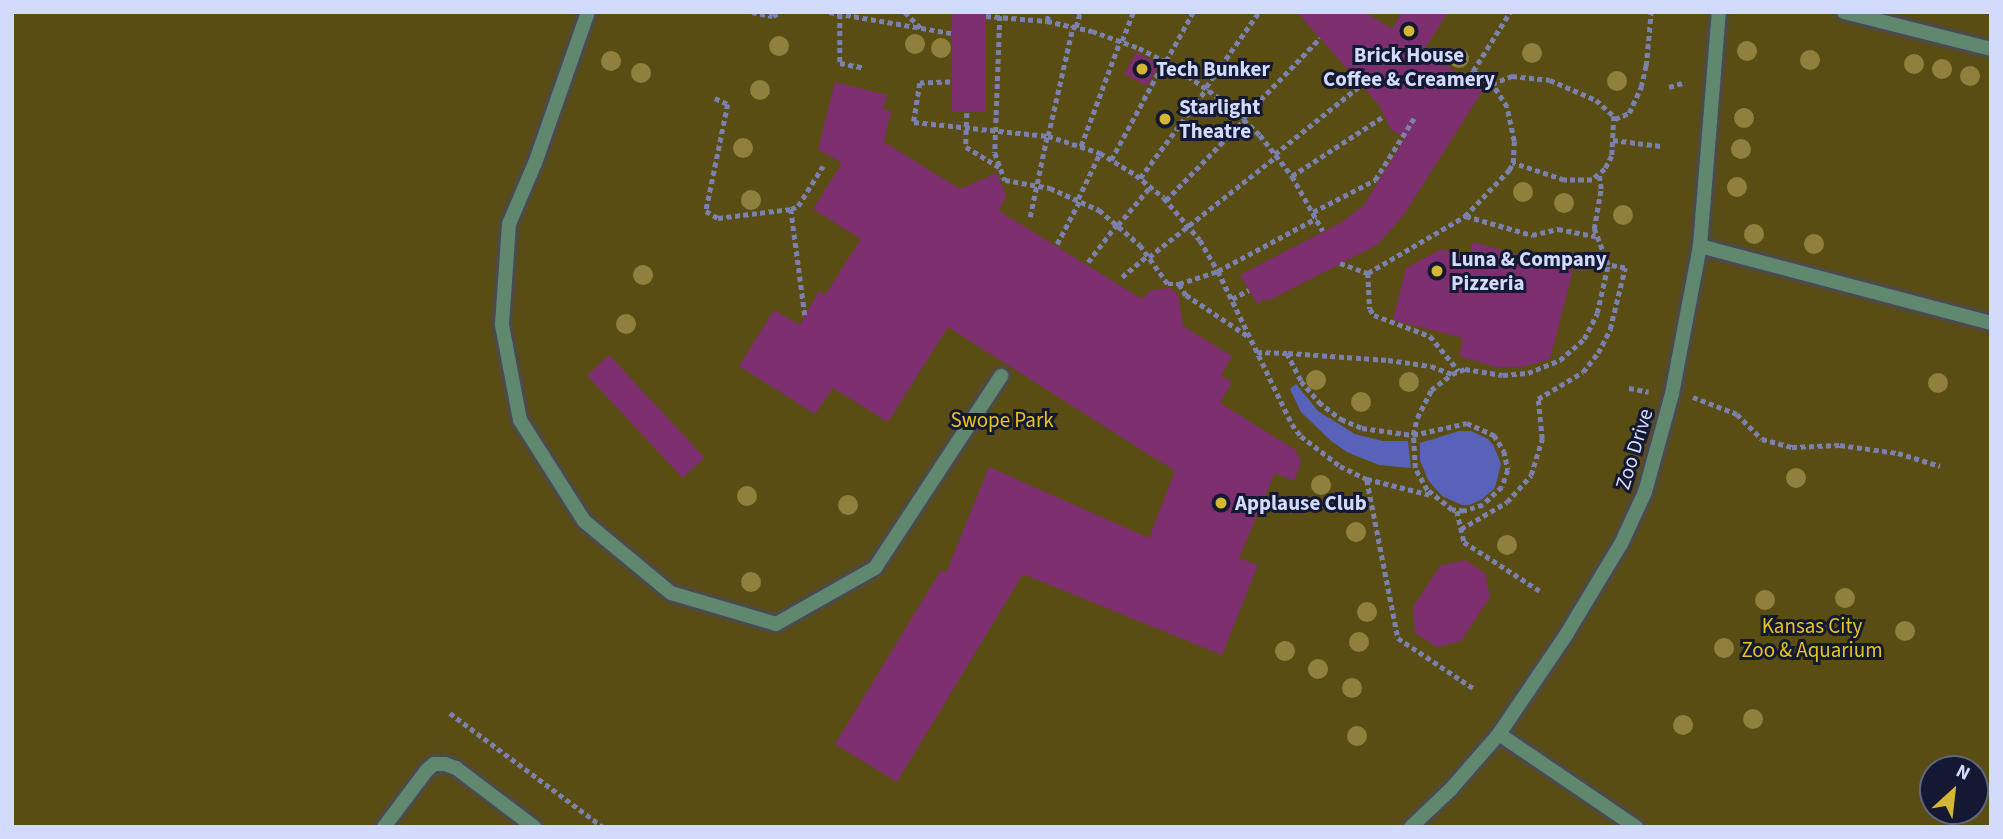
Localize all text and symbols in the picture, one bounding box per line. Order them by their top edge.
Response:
marker: Brick House Coffee & Creamery [1401,23,1417,39]
place label: Brick House Coffee & Creamery [1323,42,1495,92]
place label: Tech Bunker [1156,56,1270,82]
marker: Tech Bunker [1134,61,1150,77]
place label: Starlight Theatre [1179,94,1260,144]
marker: Starlight Theatre [1157,111,1173,127]
place label: Luna & Company Pizzeria [1451,246,1607,296]
marker: Luna & Company Pizzeria [1429,263,1445,279]
street label: Zoo Drive [1610,405,1658,493]
park label: Swope Park [950,407,1054,433]
place label: Applause Club [1235,490,1367,516]
marker: Applause Club [1213,495,1229,511]
park label: Kansas City Zoo & Aquarium [1741,613,1883,663]
north arrow [1919,755,1989,825]
text: N [1951,758,1975,788]

